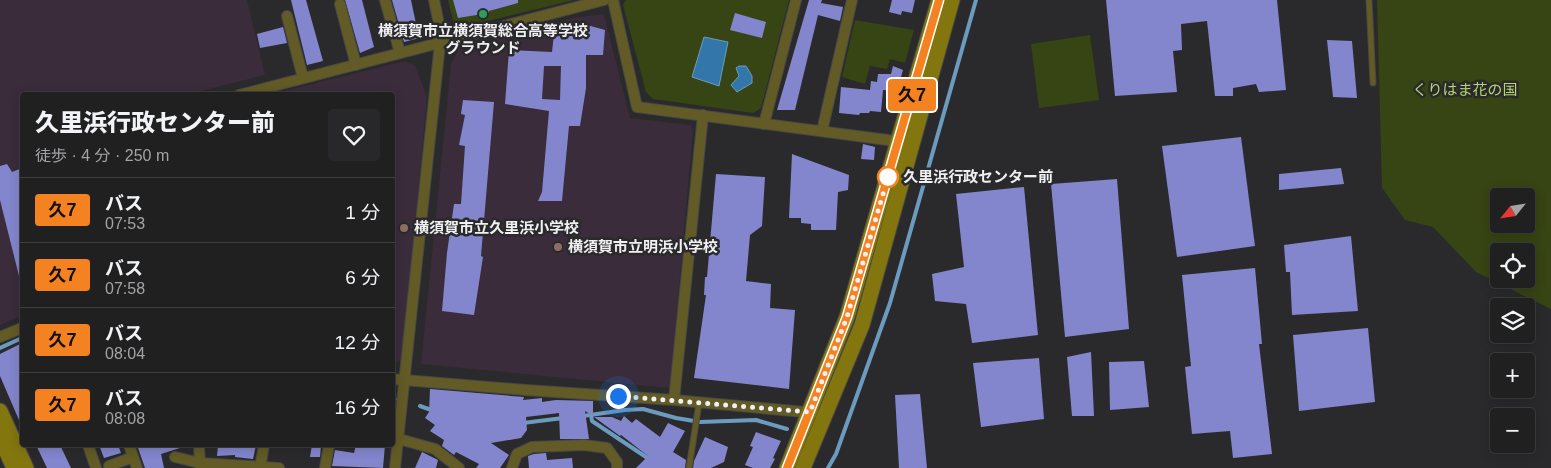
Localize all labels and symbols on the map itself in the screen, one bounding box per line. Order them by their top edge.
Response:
marker: 横須賀市立横須賀総合高等学校 グラウンド [477,8,489,20]
place label: 横須賀市立横須賀総合高等学校 グラウンド [378,22,588,56]
line badge: 久7 [890,79,934,111]
park label: くりはま花の国 [1412,81,1518,98]
marker: 久里浜行政センター前 [877,166,899,188]
place label: 久里浜行政センター前 [903,168,1053,185]
north arrow [1490,188,1535,232]
place label: 横須賀市立久里浜小学校 [414,219,579,236]
marker: 横須賀市立久里浜小学校 [398,222,410,234]
place label: 横須賀市立明浜小学校 [568,238,718,255]
marker: 横須賀市立明浜小学校 [552,241,564,253]
your location [606,384,631,409]

